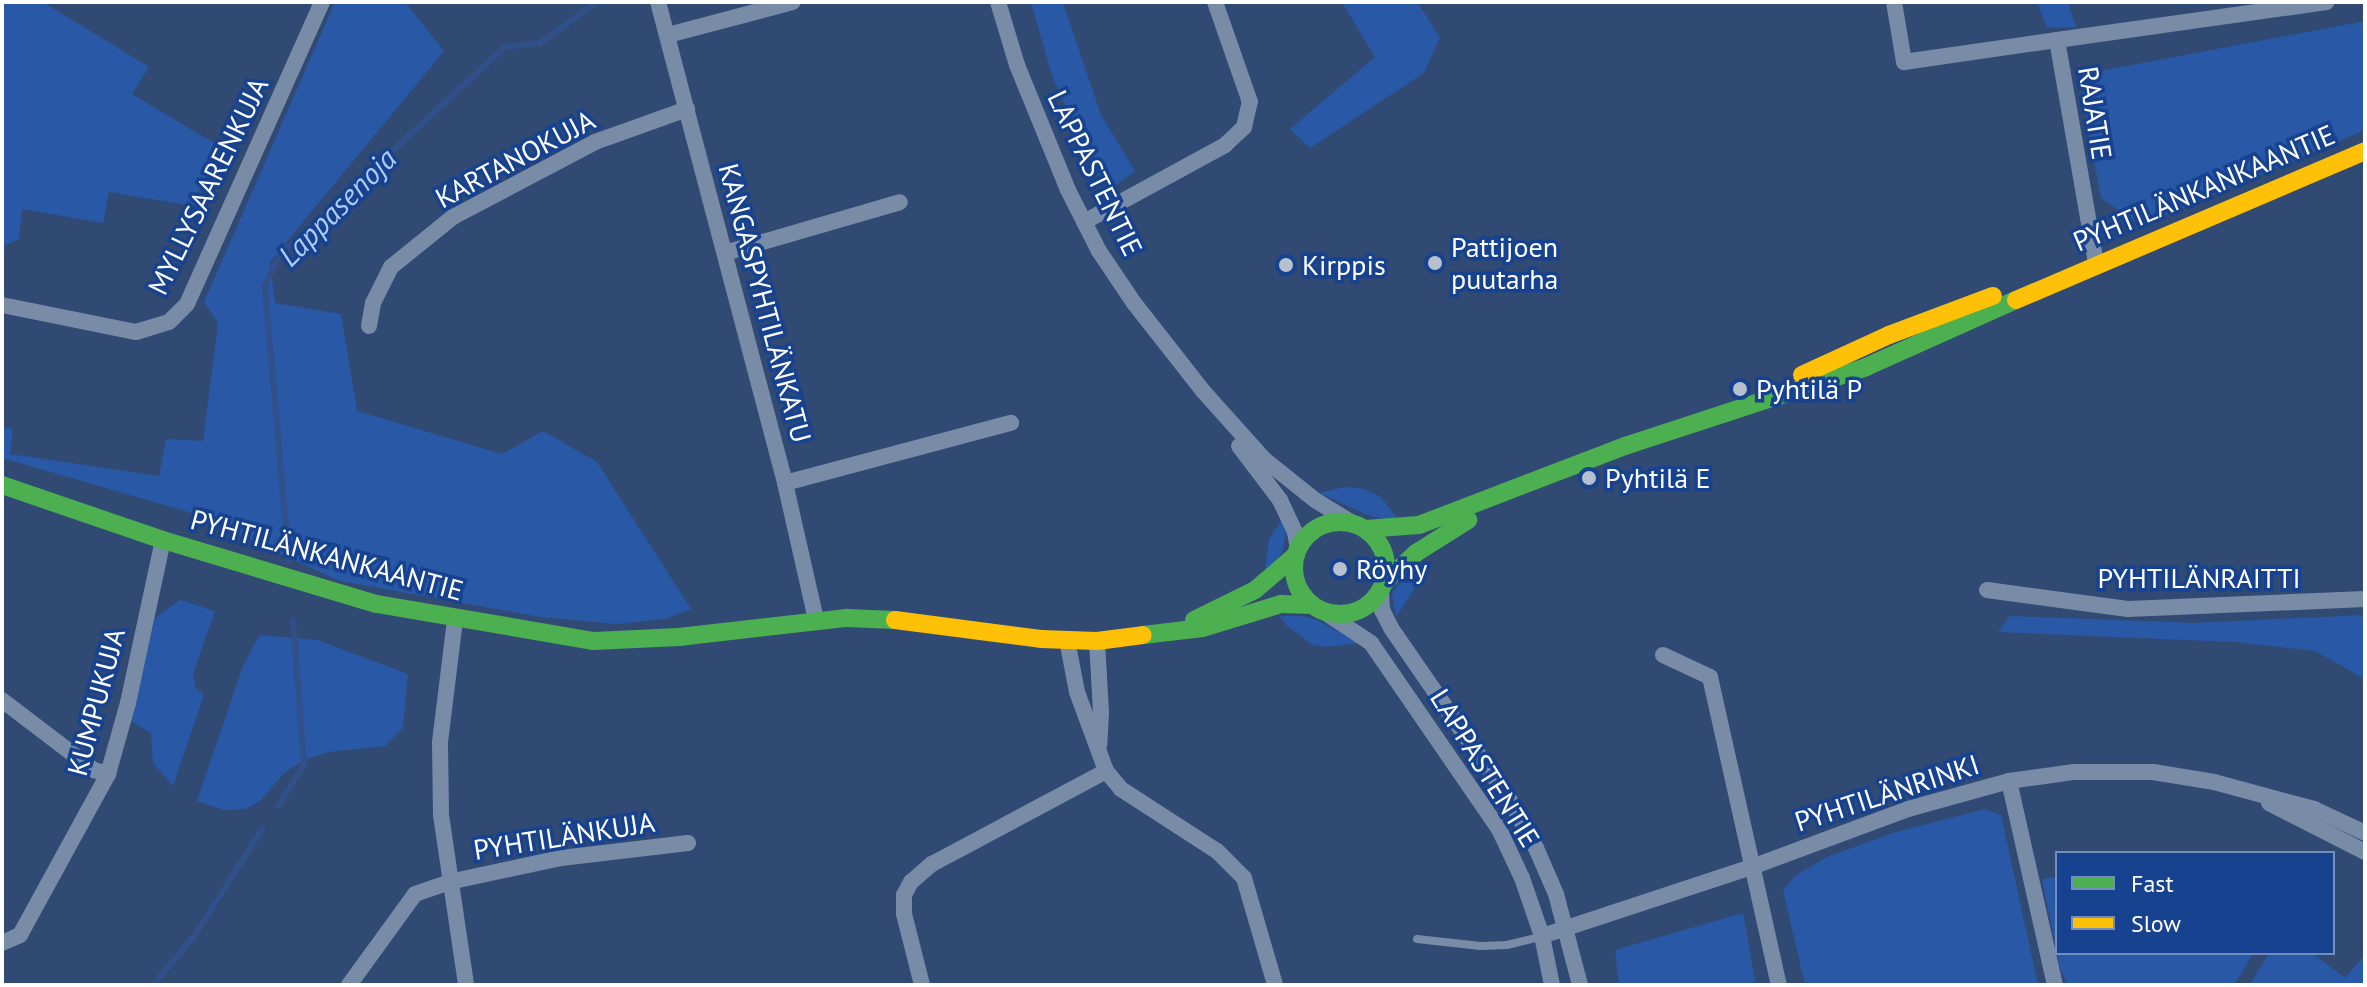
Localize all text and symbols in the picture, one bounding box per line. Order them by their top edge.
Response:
street label: RAJATIE [2071,64,2119,162]
street label: MYLLYSAARENKUJA [141,72,275,300]
street label: LAPPASTENTIE [1040,85,1150,261]
street label: KARTANOKUJA [430,103,600,215]
street label: PYHTILÄNKANKAANTIE [2068,118,2340,258]
water label: Lappasenoja [271,141,403,273]
street label: KANGASPYHTILÄNKATU [712,160,818,446]
place label: Pattijoen puutarha [1451,230,1558,296]
place label: Kirppis [1302,248,1386,282]
marker: Pattijoen puutarha [1426,254,1444,272]
marker: Kirppis [1277,256,1295,274]
place label: Pyhtilä P [1756,372,1862,406]
marker: Pyhtilä P [1731,380,1749,398]
place label: Pyhtilä E [1605,461,1711,495]
marker: Pyhtilä E [1580,469,1598,487]
street label: PYHTILÄNKANKAANTIE [187,502,467,608]
place label: Röyhy [1356,552,1427,586]
marker: Röyhy [1331,560,1349,578]
street label: PYHTILÄNRAITTI [2097,561,2301,595]
street label: KUMPUKUJA [60,625,132,779]
street label: LAPPASTENTIE [1423,683,1547,853]
street label: PYHTILÄNRINKI [1791,747,1983,839]
street label: PYHTILÄNKUJA [471,805,657,867]
legend [2055,851,2335,955]
text: Fast [2131,868,2174,899]
text: Slow [2131,908,2181,939]

